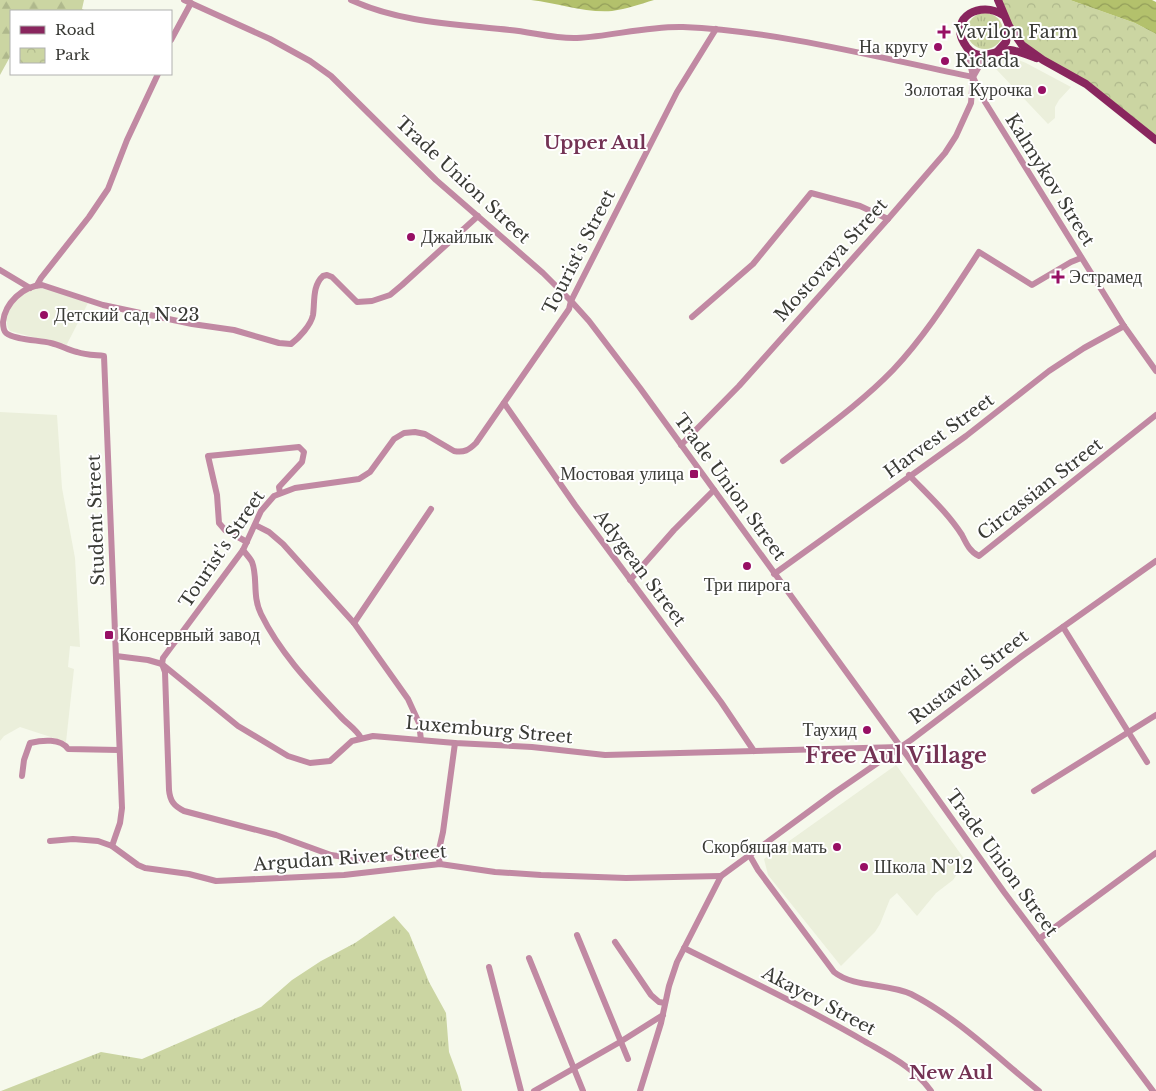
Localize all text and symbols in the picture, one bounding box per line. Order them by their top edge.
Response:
legend [10,10,172,75]
text: Road [55,20,95,39]
place label: Vavilon Farm [953,21,1078,43]
marker: Vavilon Farm [938,26,950,38]
place label: На кругу [859,36,928,58]
marker: На кругу [932,41,944,53]
text: Park [55,45,91,64]
place label: Ridada [955,50,1020,72]
marker: Ridada [939,55,951,67]
place label: Золотая Курочка [904,79,1032,101]
marker: Золотая Курочка [1036,84,1048,96]
street label: Kalmykov Street [1000,110,1100,250]
street label: Trade Union Street [391,112,535,248]
district label: Upper Aul [544,131,646,154]
street label: Tourist's Street [538,186,620,318]
street label: Mostovaya Street [770,194,892,326]
place label: Джайлык [421,226,493,248]
marker: Джайлык [405,231,417,243]
place label: Эстрамед [1069,266,1142,288]
marker: Эстрамед [1051,270,1065,284]
place label: Детский сад №23 [54,304,200,326]
marker: Детский сад №23 [38,309,50,321]
street label: Harvest Street [880,389,998,483]
street label: Trade Union Street [669,409,791,565]
street label: Circassian Street [973,433,1107,545]
street label: Student Street [83,454,109,586]
place label: Мостовая улица [560,463,684,485]
marker: Мостовая улица [688,468,700,480]
street label: Tourist's Street [175,486,270,612]
street label: Adygean Street [589,505,691,630]
marker: Три пирога [741,560,753,572]
place label: Три пирога [704,574,790,596]
place label: Консервный завод [119,624,260,646]
street label: Rustaveli Street [905,625,1033,729]
marker: Консервный завод [103,629,115,641]
street label: Luxemburg Street [405,712,574,748]
place label: Таухид [803,719,857,741]
marker: Таухид [861,724,873,736]
district label: Free Aul Village [805,742,987,769]
street label: Trade Union Street [941,785,1063,941]
place label: Скорбящая мать [702,836,827,858]
street label: Argudan River Street [252,840,448,876]
marker: Скорбящая мать [831,841,843,853]
place label: Школа №12 [874,856,973,878]
marker: Школа №12 [858,861,870,873]
street label: Akayev Street [758,961,880,1040]
district label: New Aul [909,1061,993,1084]

